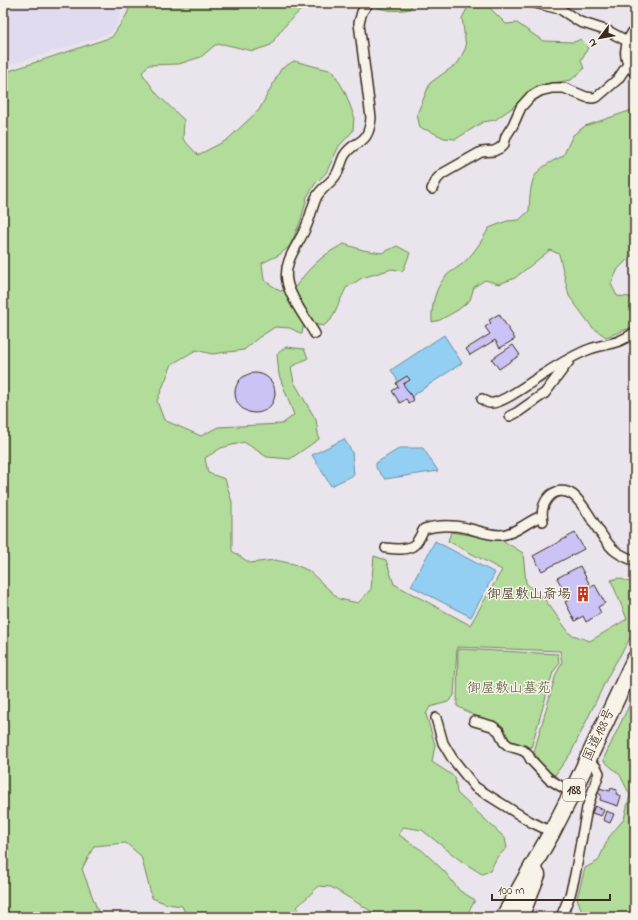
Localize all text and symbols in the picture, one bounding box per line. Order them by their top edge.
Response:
north arrow [580,18,620,58]
text: N [584,35,601,50]
place label: 御屋敷山斎場 [487,584,571,605]
building icon: 御屋敷山斎場 [574,585,592,603]
park label: 御屋敷山墓苑 [467,678,551,699]
street label: 国道188号 [577,705,621,765]
road number: 188 [563,779,585,801]
scale bar [492,876,610,902]
text: 100 m [498,882,525,900]

